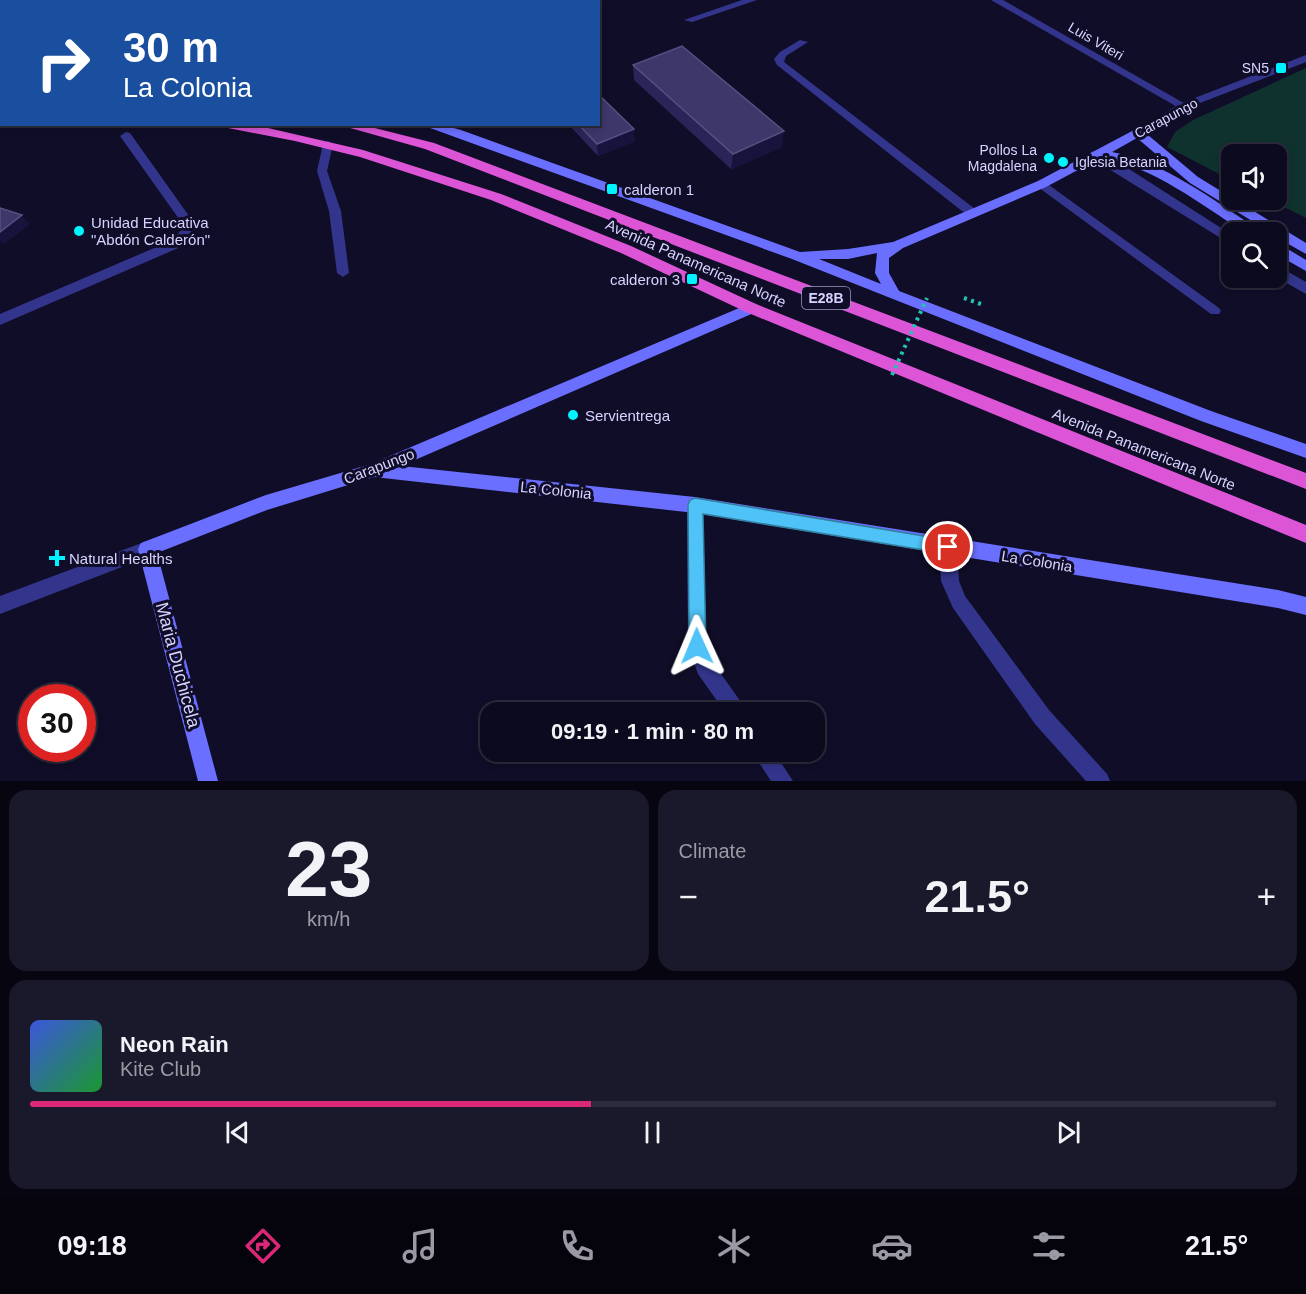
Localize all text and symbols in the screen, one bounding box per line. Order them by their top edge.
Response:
street label: Luis Viteri [1065,19,1127,63]
icon: right [24,24,102,102]
text: 30 m [123,24,219,71]
place label: SN5 [1242,60,1269,76]
marker: SN5 [1274,61,1288,75]
text: La Colonia [123,73,252,103]
street label: Carapungo [1132,95,1201,141]
place label: Pollos La Magdalena [968,142,1037,174]
map controls [1221,144,1287,288]
button: sound [1221,144,1287,210]
marker: Pollos La Magdalena [1042,151,1056,165]
place label: Iglesia Betania [1075,154,1167,170]
marker: Iglesia Betania [1056,155,1070,169]
place label: calderon 1 [624,181,694,198]
marker: calderon 1 [605,182,619,196]
place label: Unidad Educativa "Abdón Calderón" [91,214,210,248]
street label: Avenida Panamericana Norte [603,215,789,311]
button: search [1221,222,1287,288]
marker: Unidad Educativa "Abdón Calderón" [72,224,86,238]
place label: calderon 3 [610,271,680,288]
marker: calderon 3 [685,272,699,286]
road number: E28B [802,287,850,309]
street label: Avenida Panamericana Norte [1050,404,1238,494]
place label: Servientrega [585,407,671,424]
marker: Servientrega [566,408,580,422]
street label: Carapungo [341,445,417,487]
street label: La Colonia [519,478,593,502]
pin [922,521,973,572]
icon: arrive [931,530,964,563]
street label: La Colonia [1000,547,1074,575]
place label: Natural Healths [69,550,172,567]
marker: Natural Healths [50,551,64,565]
street label: Maria Duchicela [152,600,205,731]
position arrow [665,614,729,678]
speed limit sign: 30 [18,684,96,762]
text: 09:19 · 1 min · 80 m [551,719,754,744]
text: 23 [285,825,372,913]
text: Climate [679,840,746,862]
text: 21.5° [924,871,1030,922]
text: − [679,878,698,915]
text: + [1257,878,1276,915]
text: km/h [307,908,350,930]
text: Neon Rain [120,1032,229,1057]
text: Kite Club [120,1058,201,1080]
icon: previous [221,1116,254,1149]
icon: pause [636,1116,669,1149]
icon: next [1052,1116,1085,1149]
icon: directions [242,1225,284,1267]
icon: music [399,1225,441,1267]
icon: phone [556,1225,598,1267]
icon: climate [713,1225,755,1267]
icon: car [871,1225,913,1267]
icon: filters [1028,1225,1070,1267]
text: 09:18 [58,1231,127,1261]
text: 21.5° [1185,1231,1248,1261]

